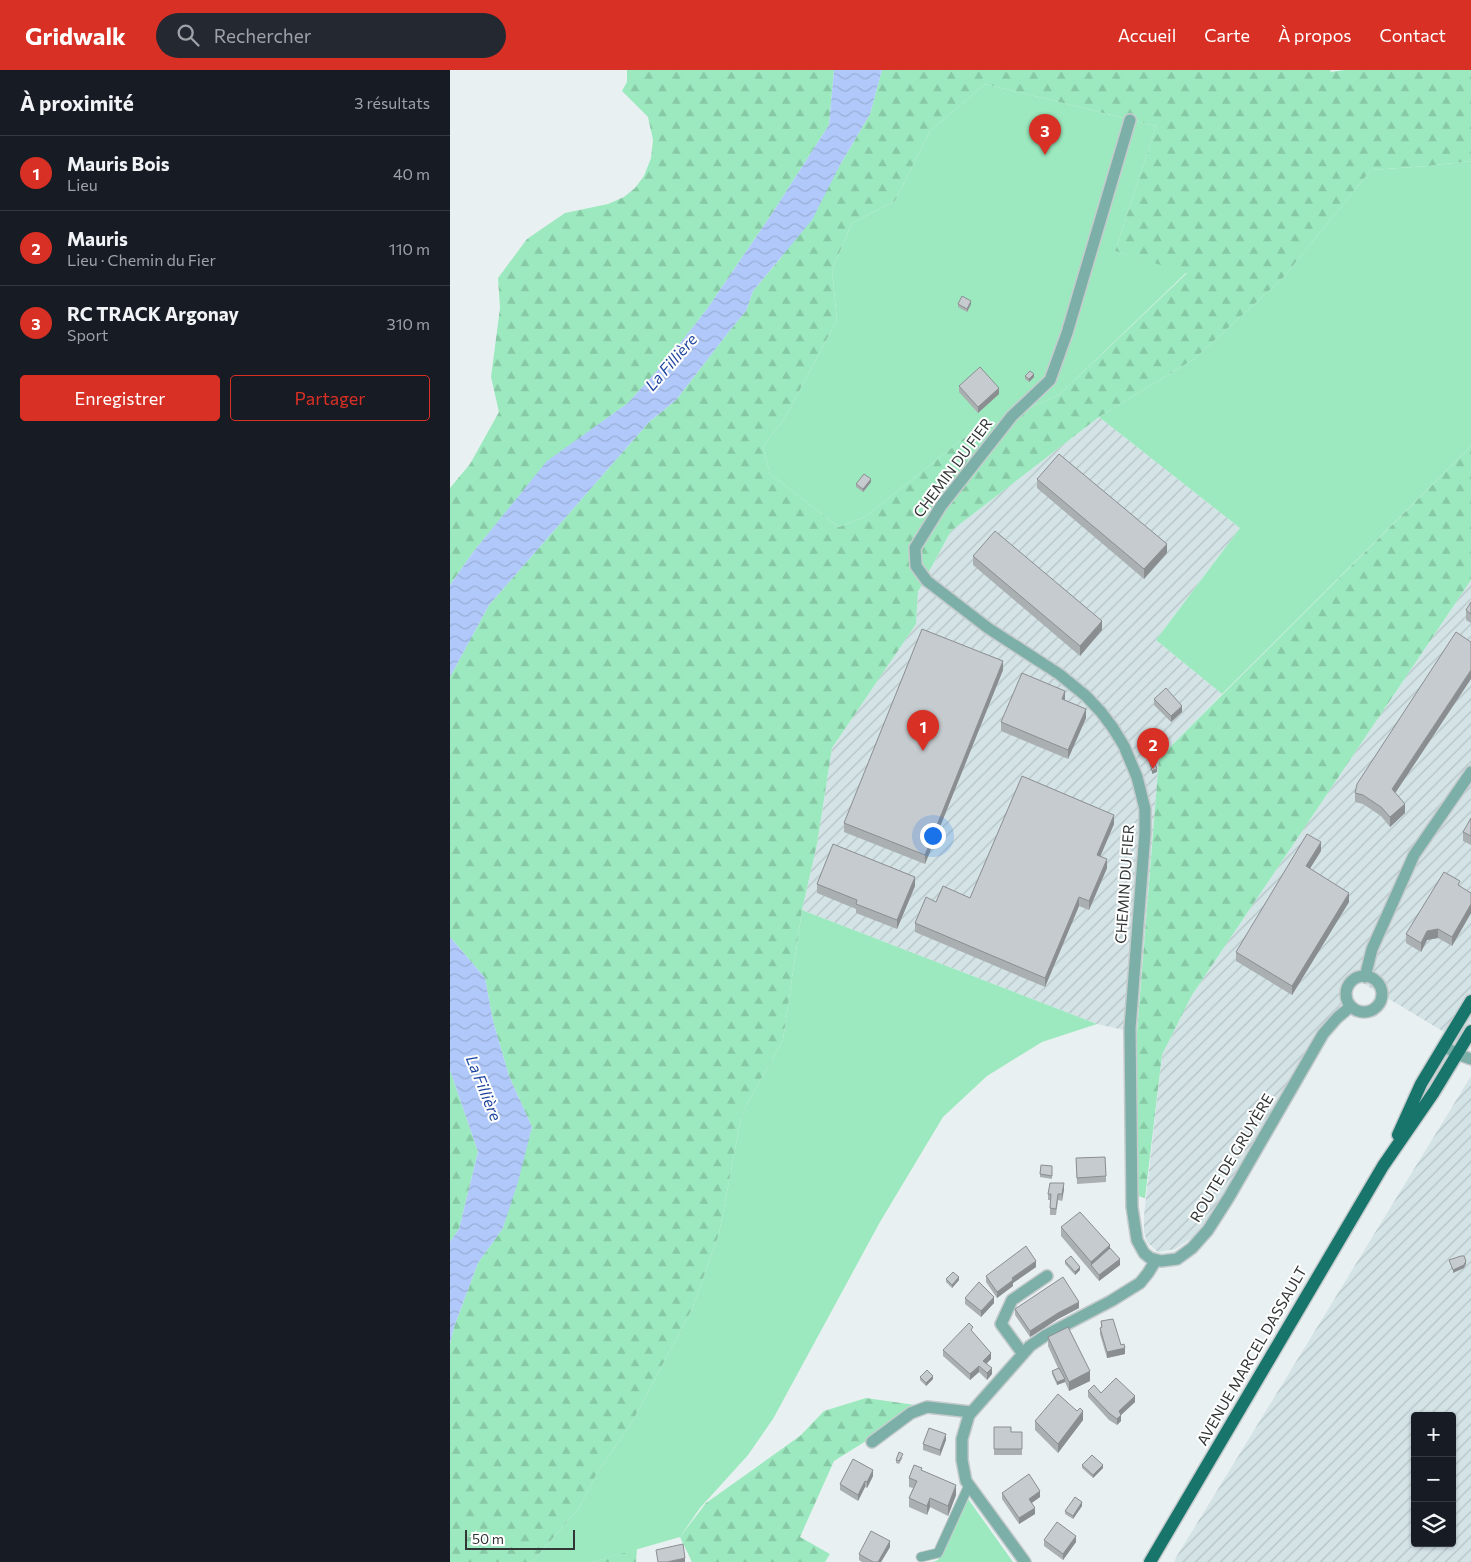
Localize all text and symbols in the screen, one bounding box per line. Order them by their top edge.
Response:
search box [156,13,506,58]
text: Gridwalk [25,21,126,50]
icon: search [174,21,202,49]
text: Rechercher [214,24,311,47]
text: Accueil [1118,24,1176,46]
text: Carte [1204,24,1250,46]
text: À propos [1278,24,1352,46]
text: Contact [1380,24,1446,46]
text: À proximité [20,90,134,115]
text: 3 résultats [354,93,430,112]
pin: 3 [1029,114,1061,155]
text: Mauris Bois [67,152,170,175]
text: 1 [32,164,40,183]
text: 40 m [393,164,430,183]
text: Lieu [67,175,98,194]
text: Mauris [67,227,128,250]
text: 2 [31,239,41,258]
text: 110 m [389,239,430,258]
text: Lieu · Chemin du Fier [67,250,216,269]
text: RC TRACK Argonay [67,302,239,325]
text: 3 [31,314,41,333]
text: 310 m [387,314,430,333]
text: Sport [67,325,108,344]
water label: La Fillière [641,329,701,394]
button: Enregistrer [20,375,220,421]
button: Partager [230,375,430,421]
street label: CHEMIN DU FIER [909,414,995,521]
pin: 1 [907,710,939,751]
pin: 2 [1137,728,1169,769]
your location [920,823,946,849]
street label: CHEMIN DU FIER [1111,824,1137,944]
water label: La Fillière [463,1052,506,1124]
street label: ROUTE DE GRUYÈRE [1185,1089,1277,1225]
street label: AVENUE MARCEL DASSAULT [1192,1262,1310,1448]
map controls [1411,1412,1456,1547]
button: + [1411,1412,1456,1457]
button: − [1411,1457,1456,1502]
button: layers [1411,1502,1456,1547]
scale bar [465,1527,575,1550]
text: 50 m [472,1530,504,1547]

